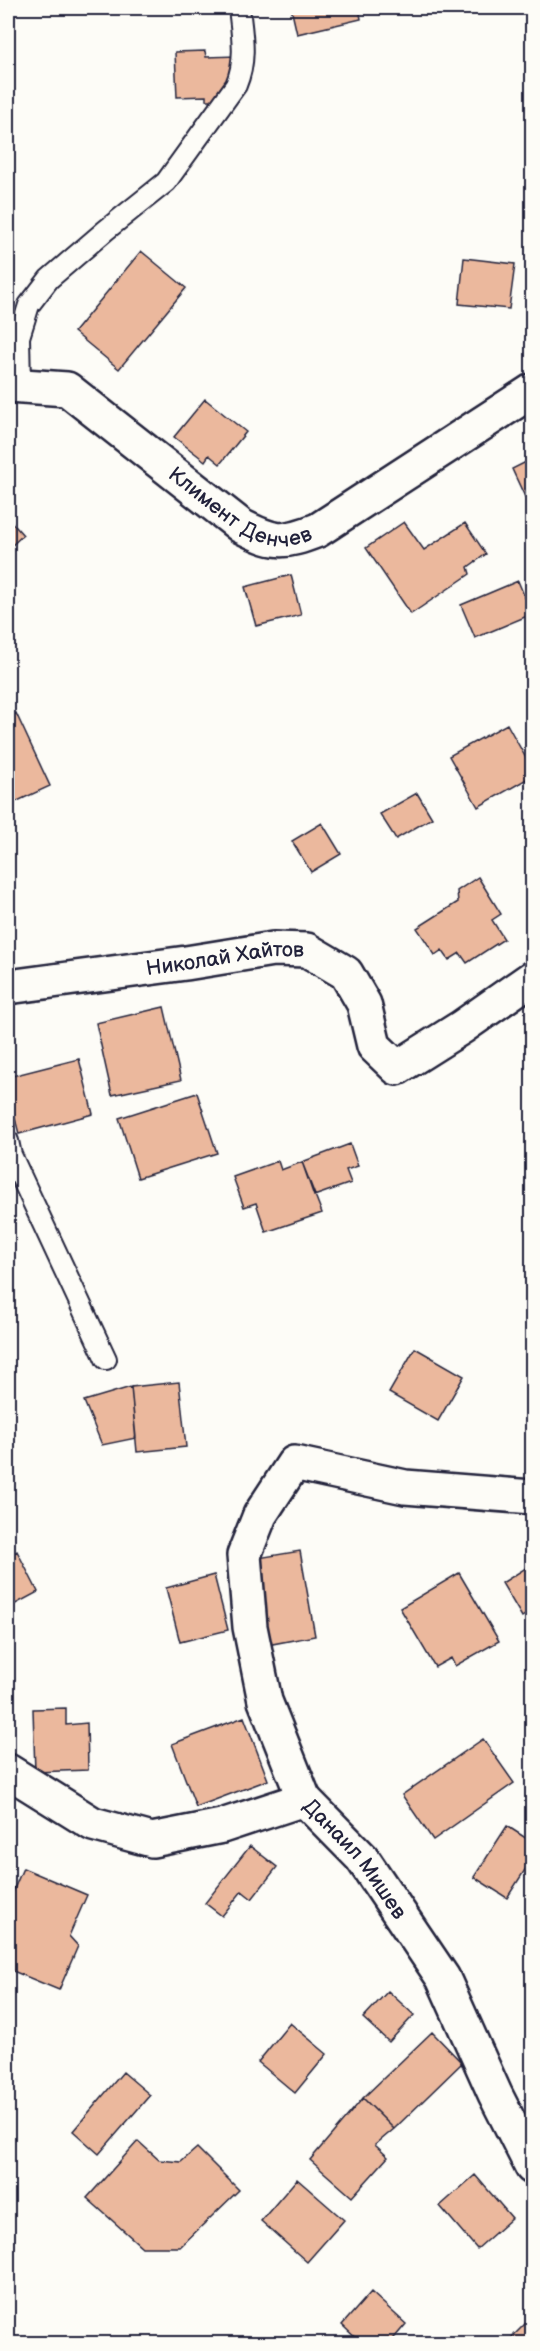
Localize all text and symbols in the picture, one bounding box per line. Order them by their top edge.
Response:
street label: Климент Денчев [163,462,315,553]
street label: Николай Хайтов [144,937,304,981]
street label: Данаил Мишев [298,1794,412,1924]

